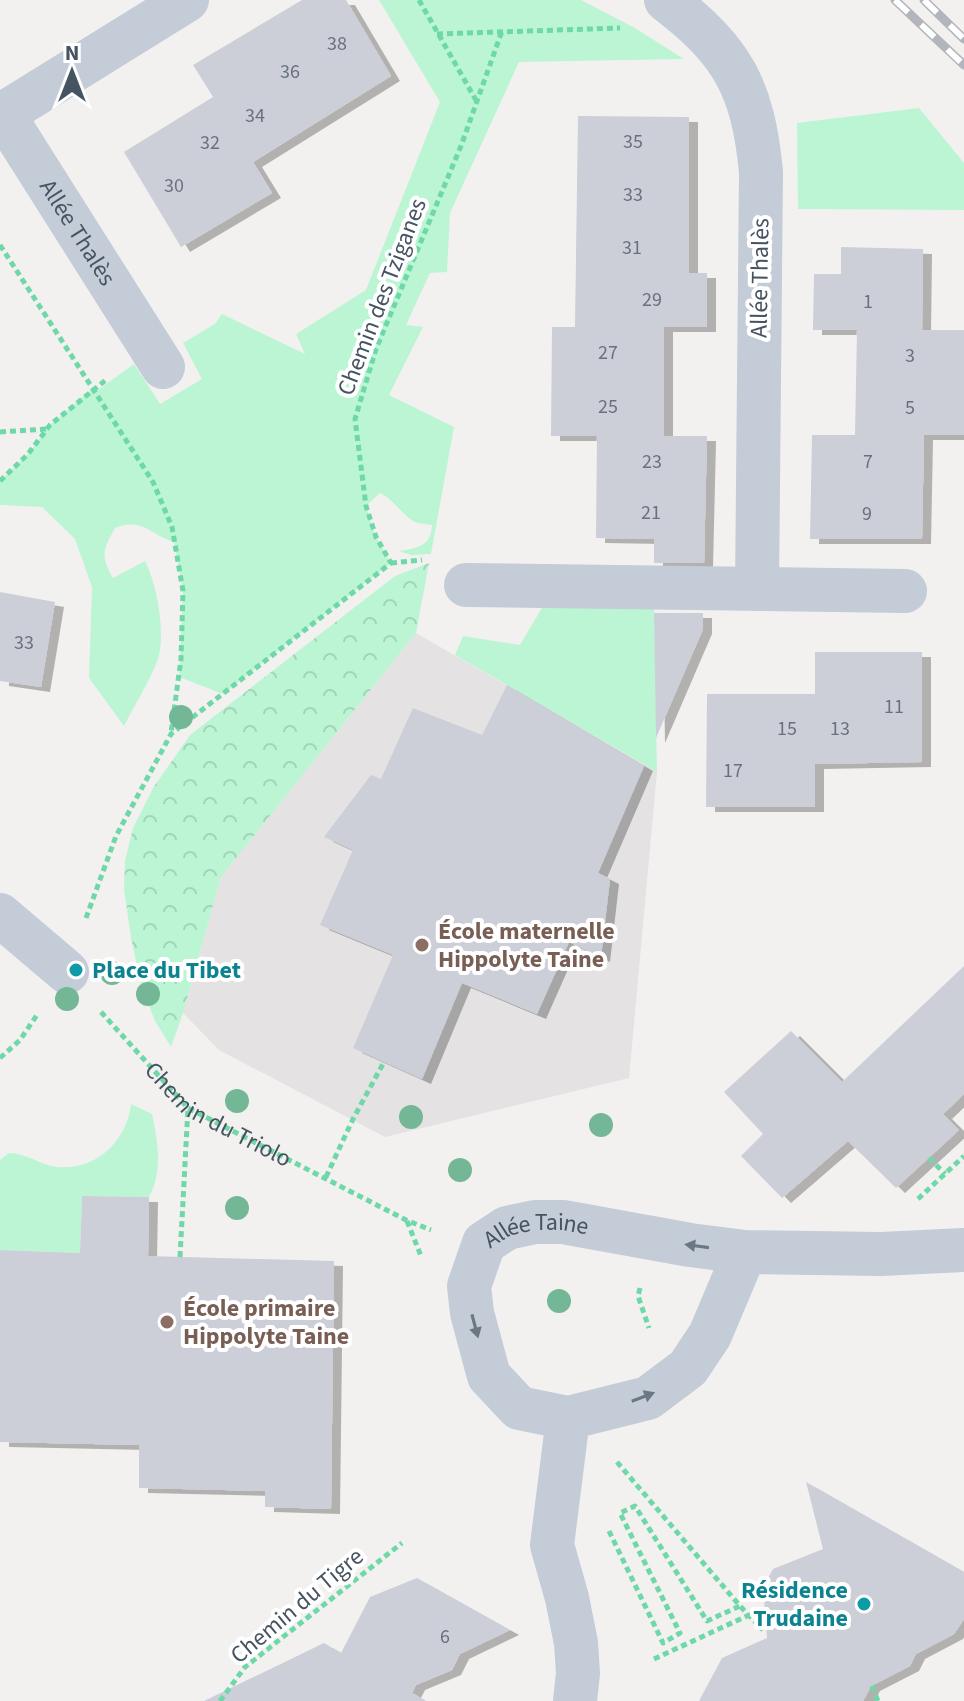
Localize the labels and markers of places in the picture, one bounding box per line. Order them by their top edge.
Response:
place label: École maternelle Hippolyte Taine [438,914,615,977]
marker: École maternelle Hippolyte Taine [413,936,431,954]
place label: Place du Tibet [92,953,241,988]
marker: Place du Tibet [67,961,85,979]
place label: École primaire Hippolyte Taine [183,1291,349,1354]
marker: École primaire Hippolyte Taine [158,1313,176,1331]
place label: Résidence Trudaine [741,1573,848,1636]
marker: Résidence Trudaine [855,1595,873,1613]

